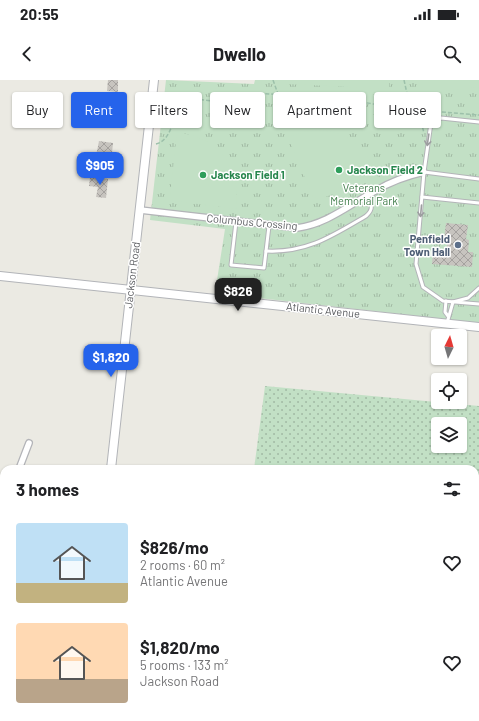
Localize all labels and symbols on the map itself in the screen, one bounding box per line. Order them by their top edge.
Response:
one-way arrow [424,133,432,146]
pin: $905 [76,152,124,186]
place label: Jackson Field 2 [347,163,423,176]
marker: Jackson Field 2 [334,165,344,175]
place label: Jackson Field 1 [211,168,285,181]
marker: Jackson Field 1 [198,170,208,180]
park label: Veterans Memorial Park [330,181,398,207]
one-way arrow [417,204,424,217]
street label: Columbus Crossing [206,211,298,232]
place label: Penfield Town Hall [404,232,450,258]
marker: Penfield Town Hall [453,240,463,250]
street label: Jackson Road [121,241,142,309]
pin: $826 [214,278,262,312]
street label: Atlantic Avenue [285,299,361,320]
north arrow [431,329,467,365]
pin: $1,820 [78,344,144,378]

